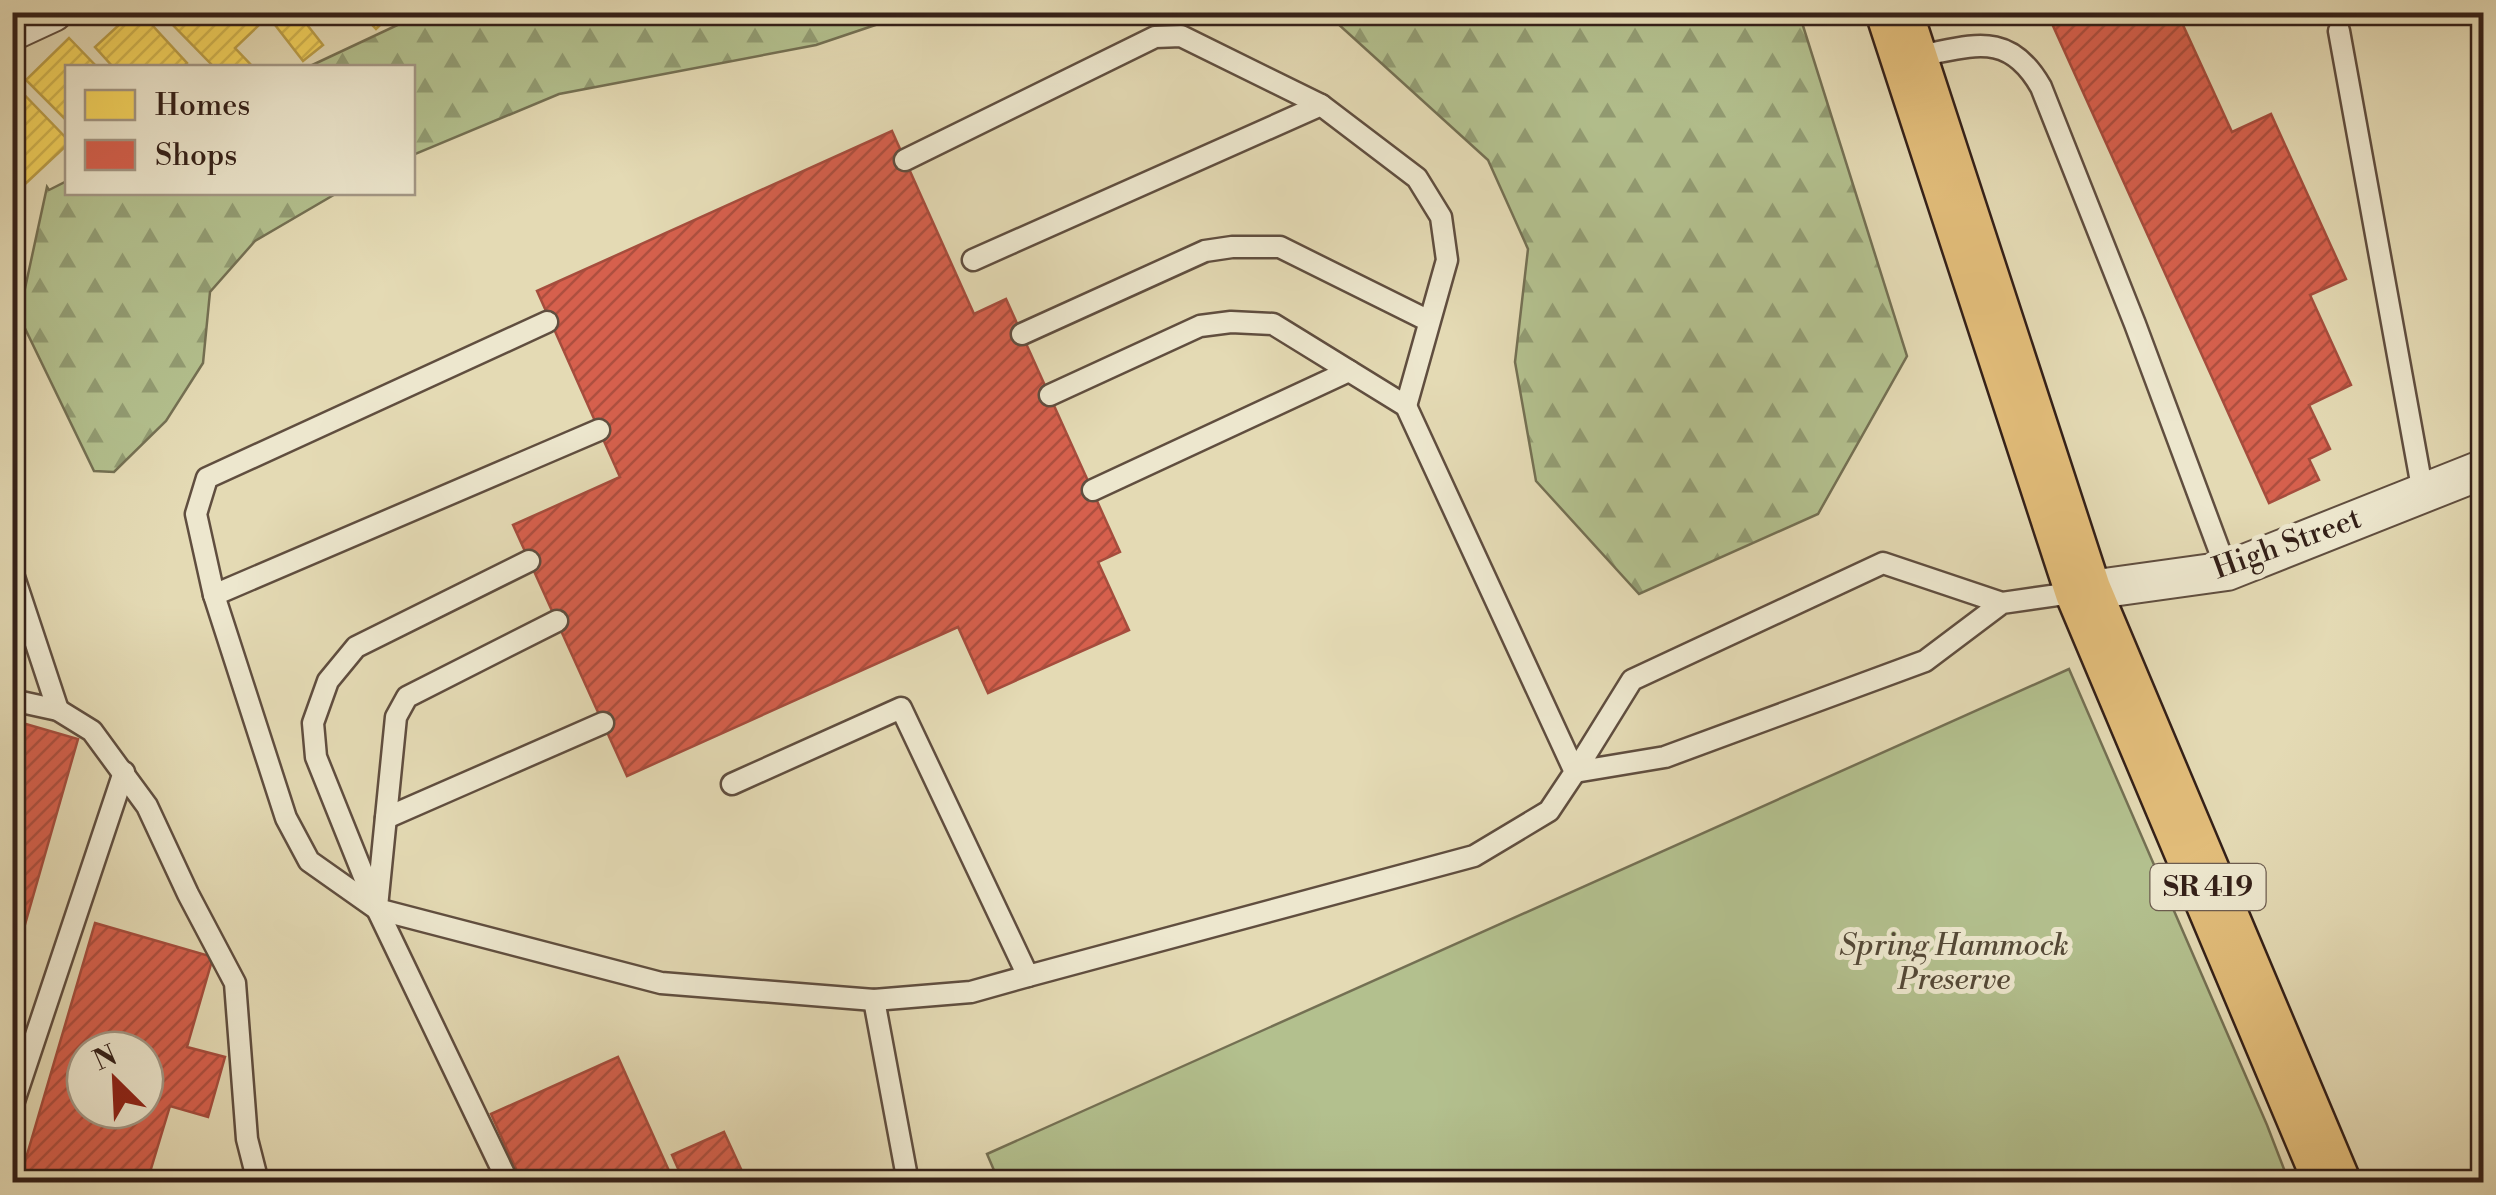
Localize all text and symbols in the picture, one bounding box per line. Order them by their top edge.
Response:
legend [65,65,415,195]
text: Homes [155,87,250,125]
text: Shops [155,137,237,175]
street label: High Street [2208,500,2367,588]
road number: SR 419 [2150,864,2266,910]
park label: Spring Hammock Preserve [1839,927,2069,999]
north arrow [65,1030,165,1130]
text: N [88,1038,123,1079]

